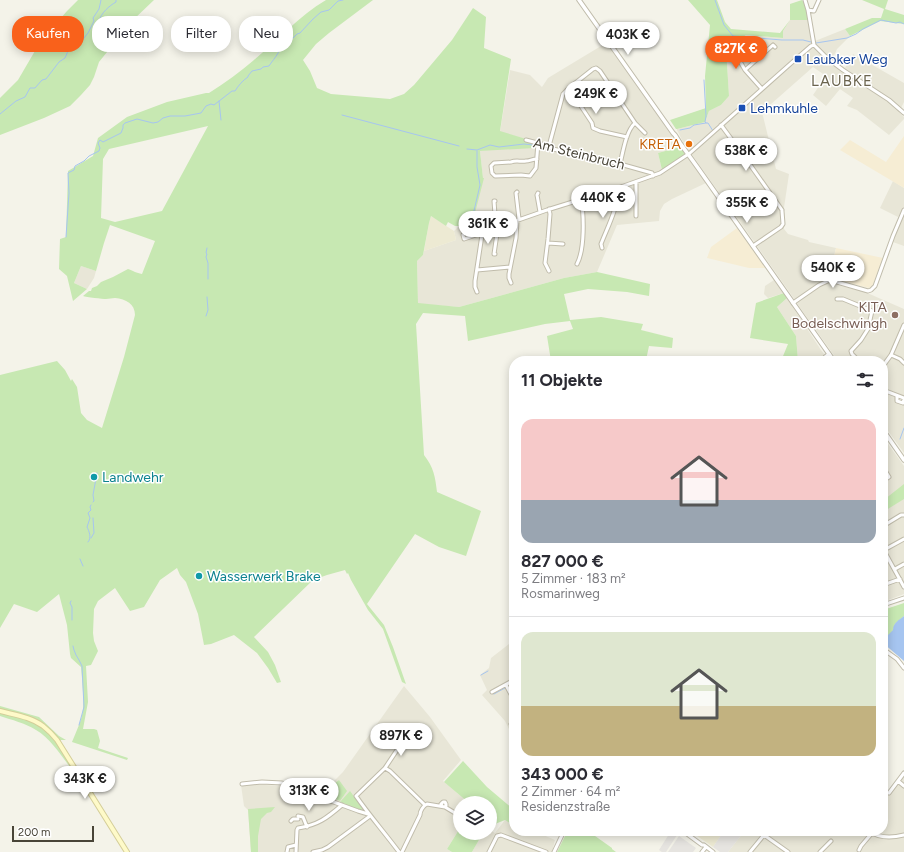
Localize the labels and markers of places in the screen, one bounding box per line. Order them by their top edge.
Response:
pin: 403K € [595,22,661,56]
pin: 827K € [703,36,769,70]
place label: Laubker Weg [806,51,888,68]
marker: Laubker Weg [793,54,803,64]
pin: 249K € [563,81,629,115]
place label: Lehmkuhle [750,100,818,117]
marker: Lehmkuhle [737,103,747,113]
place label: KRETA [639,136,682,153]
pin: 538K € [713,138,779,172]
marker: KRETA [684,139,694,149]
pin: 440K € [570,185,636,219]
pin: 355K € [714,190,780,224]
pin: 361K € [455,211,521,245]
pin: 540K € [800,255,866,289]
place label: KITA Bodelschwingh [792,299,888,332]
marker: KITA Bodelschwingh [890,310,900,320]
place label: Landwehr [102,469,164,486]
marker: Landwehr [89,472,99,482]
place label: Wasserwerk Brake [207,568,321,585]
marker: Wasserwerk Brake [194,571,204,581]
pin: 897K € [368,723,434,757]
pin: 343K € [52,766,118,800]
pin: 313K € [276,778,342,812]

